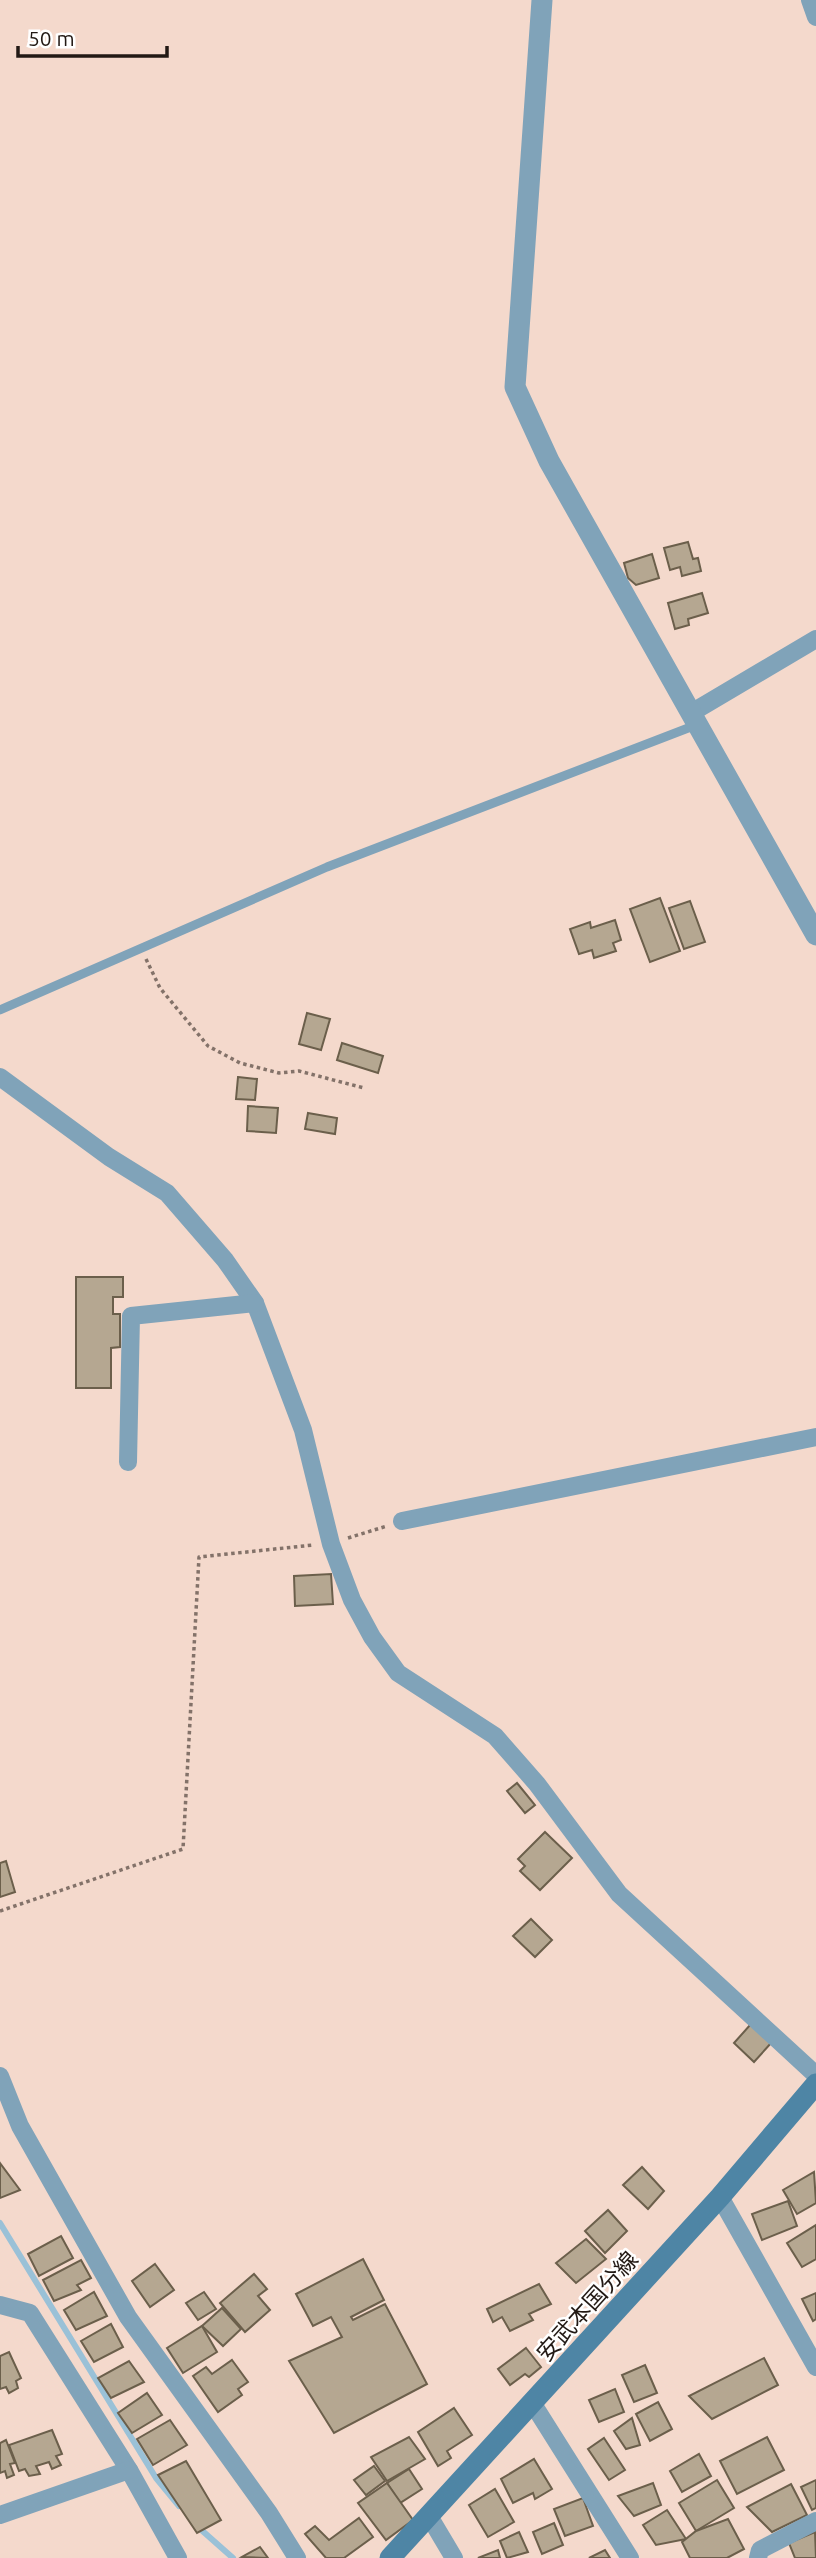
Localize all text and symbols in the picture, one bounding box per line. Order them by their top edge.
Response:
scale bar [18,14,166,58]
text: 50 m [28,26,75,50]
street label: 安武本国分線 [532,2246,642,2366]

